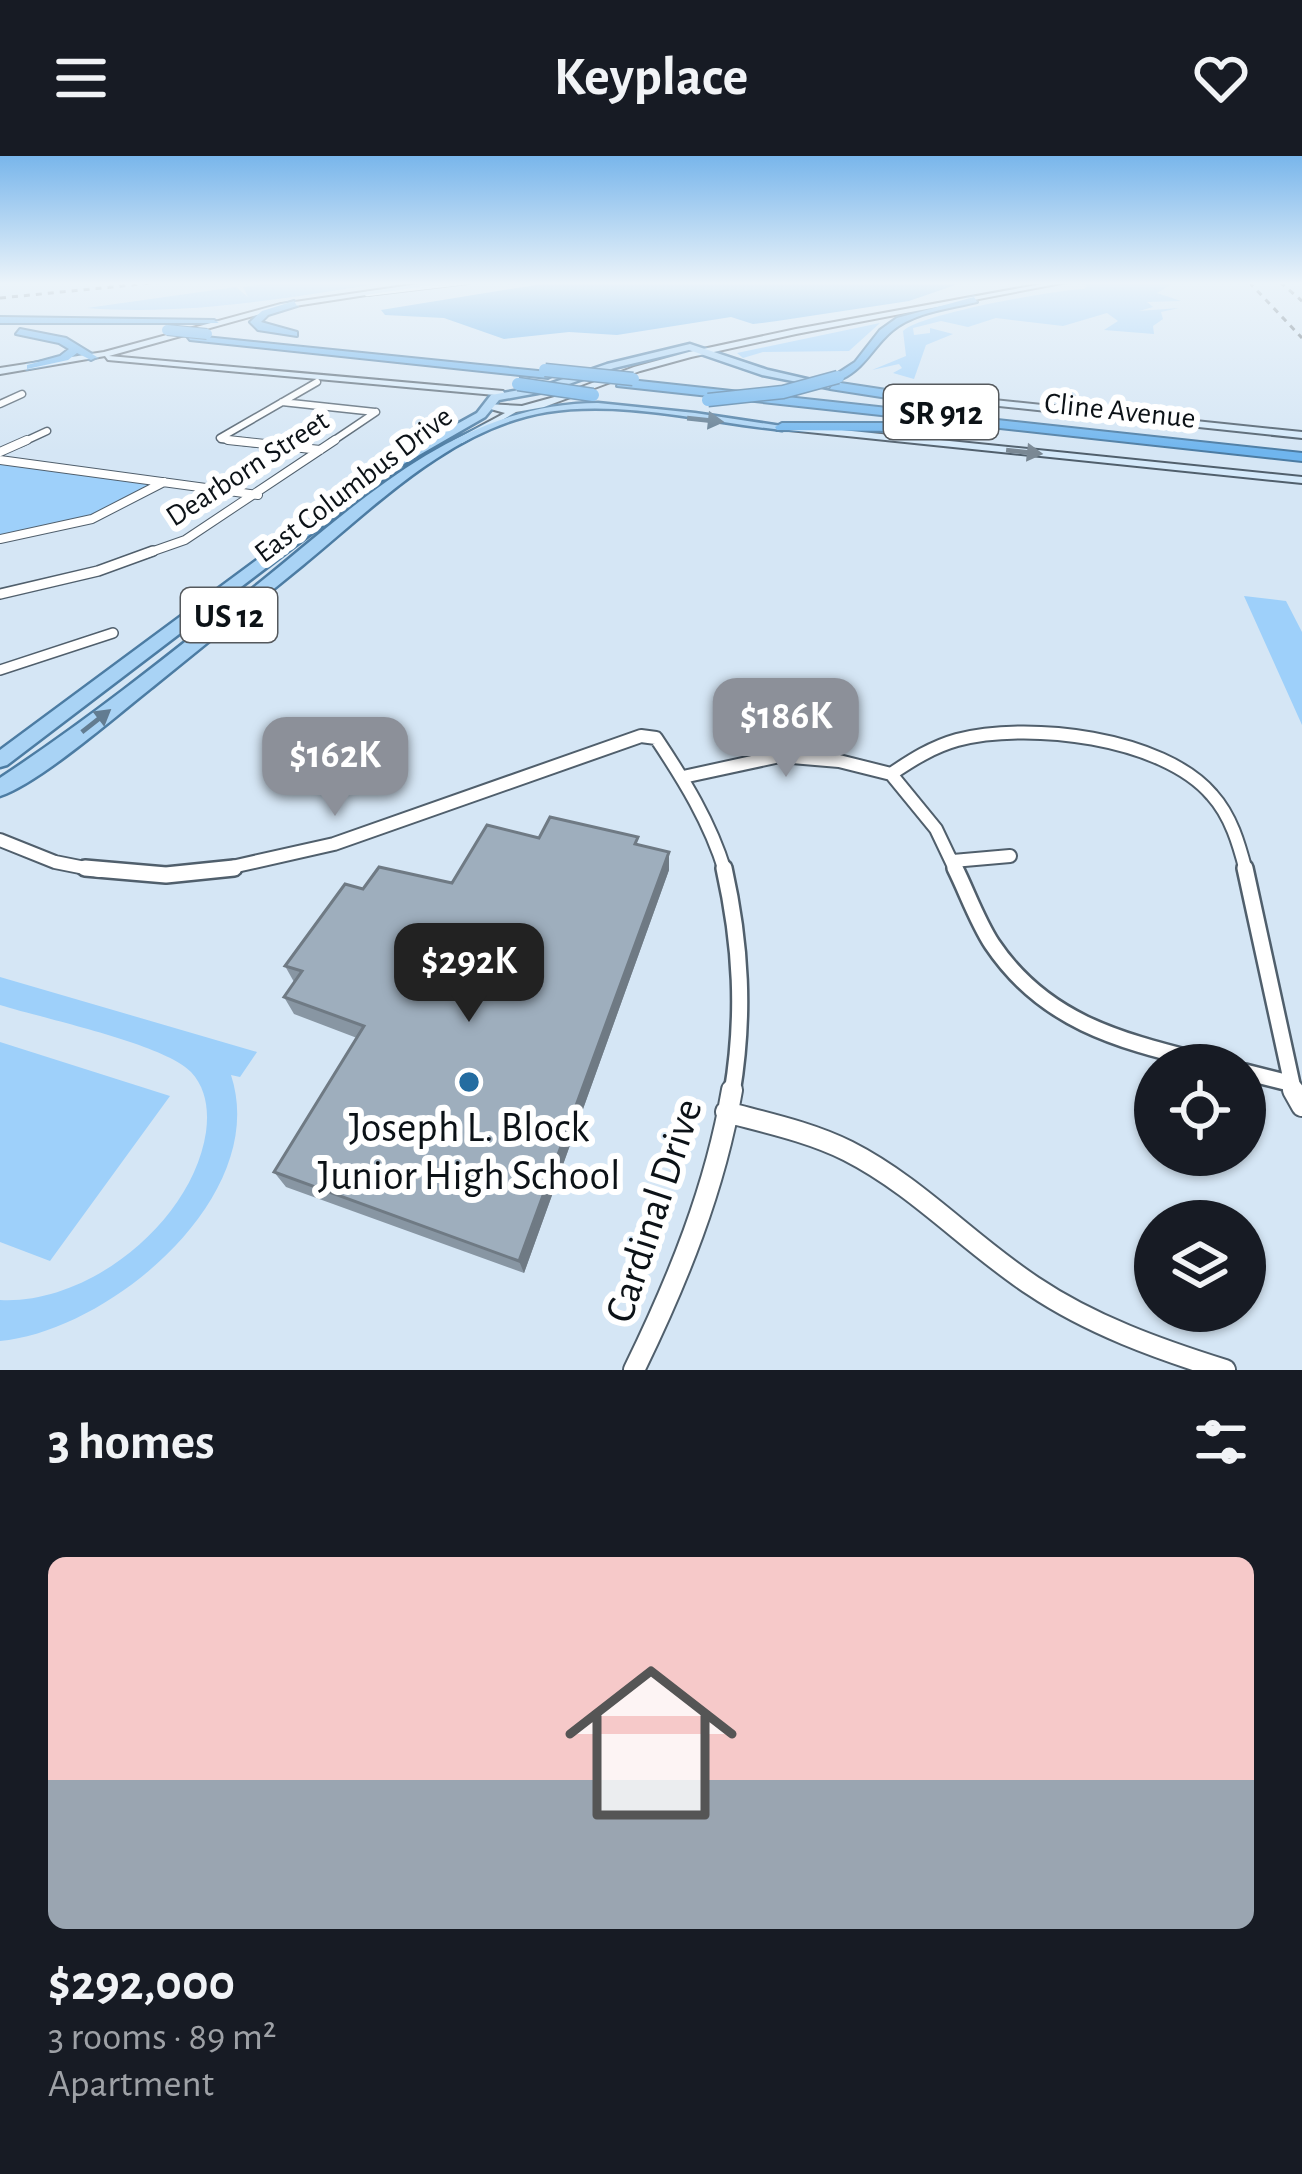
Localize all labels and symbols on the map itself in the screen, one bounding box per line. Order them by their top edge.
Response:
road number: SR 912 [884,385,998,439]
street label: Cline Avenue [1043,388,1197,434]
street label: East Columbus Drive [249,401,458,569]
street label: Dearborn Street [161,405,335,532]
one-way arrow [687,410,724,429]
one-way arrow [1006,442,1043,461]
road number: US 12 [181,588,277,642]
pin: $186K [702,678,870,780]
one-way arrow [80,709,111,734]
pin: $162K [251,717,419,819]
pin: $292K [385,923,553,1025]
marker: Joseph L. Block Junior High School [456,1069,482,1095]
street label: Cardinal Drive [598,1094,710,1327]
place label: Joseph L. Block Junior High School [318,1107,620,1197]

